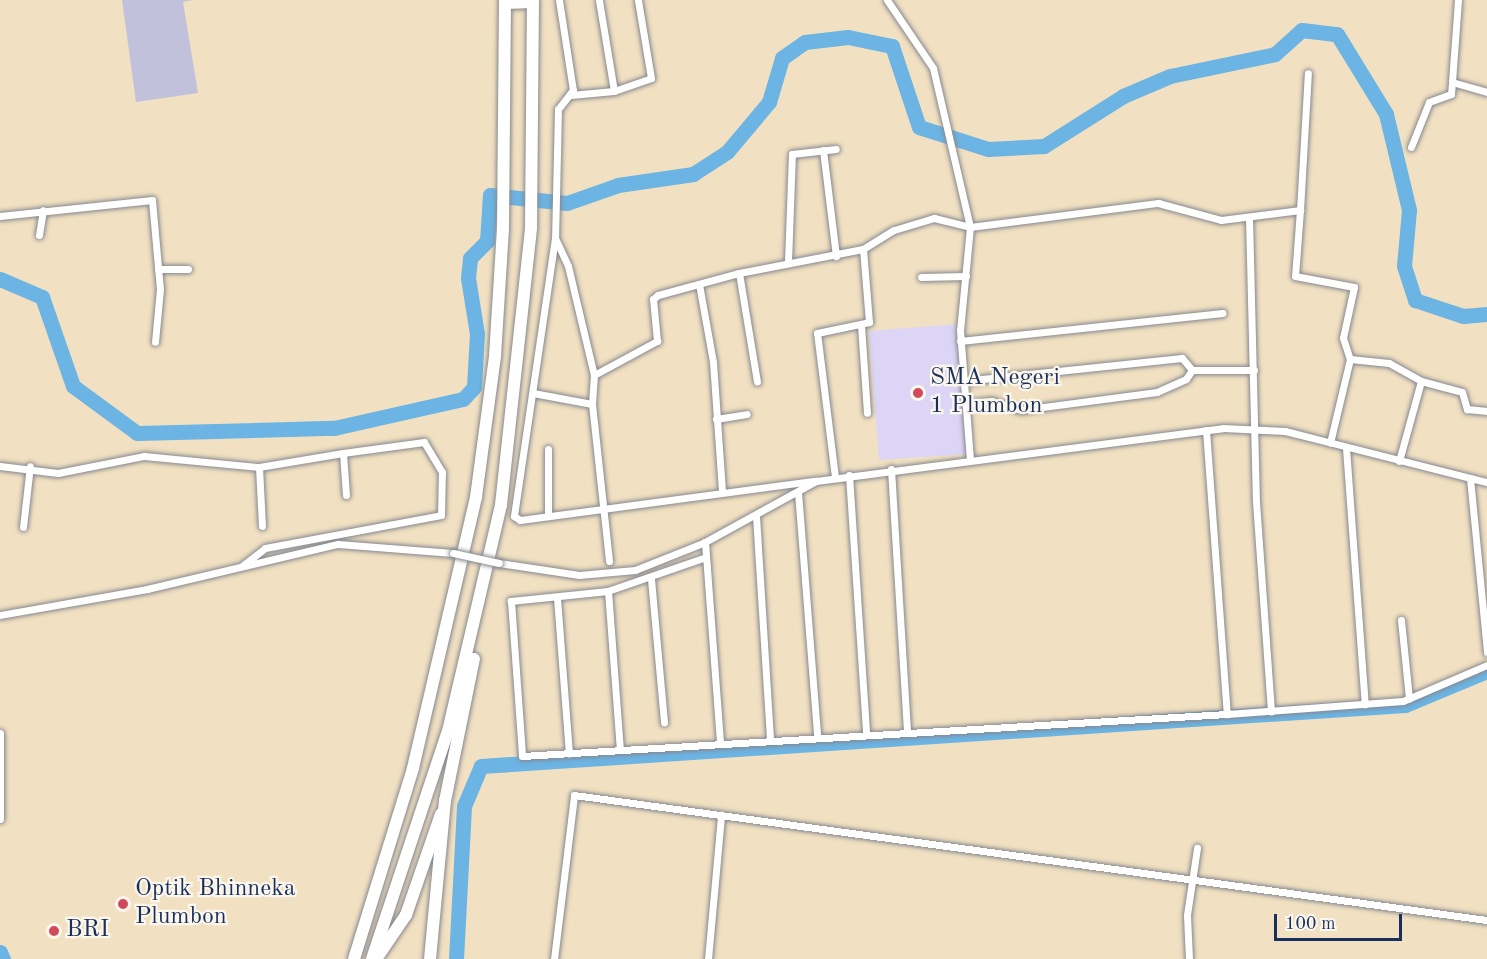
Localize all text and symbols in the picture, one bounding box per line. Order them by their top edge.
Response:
place label: SMA Negeri 1 Plumbon [930,365,1060,421]
marker: SMA Negeri 1 Plumbon [911,386,925,400]
place label: Optik Bhinneka Plumbon [135,876,296,932]
marker: Optik Bhinneka Plumbon [116,897,130,911]
scale bar [1277,902,1404,940]
text: 100 m [1285,915,1336,933]
place label: BRI [66,917,109,945]
marker: BRI [47,924,61,938]

